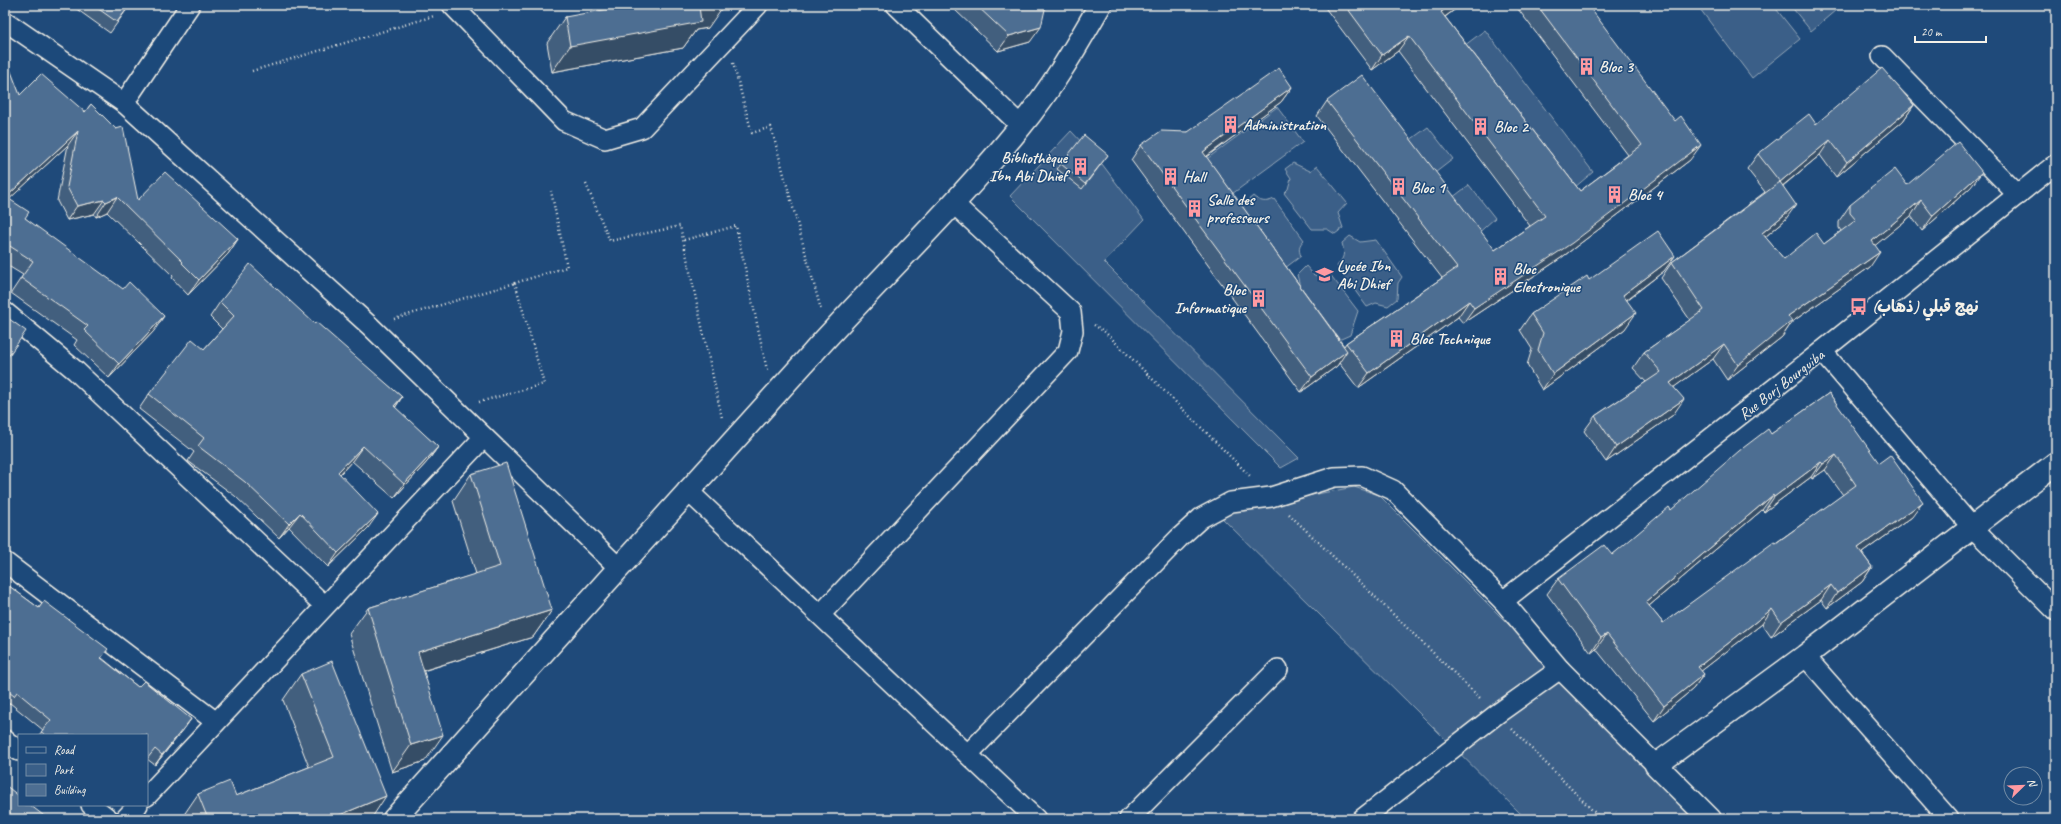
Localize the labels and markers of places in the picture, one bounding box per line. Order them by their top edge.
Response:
building icon: Bloc 3 [1576,56,1596,76]
place label: Bloc 3 [1599,57,1635,77]
building icon: Administration [1220,114,1240,134]
place label: Administration [1243,115,1327,135]
building icon: Bloc 2 [1471,116,1491,136]
place label: Bloc 2 [1494,117,1530,137]
place label: Bibliothèque Ibn Abi Dhief [989,148,1071,186]
building icon: Bibliothèque Ibn Abi Dhief [1070,156,1090,176]
building icon: Hall [1160,166,1180,186]
place label: Hall [1183,167,1208,187]
building icon: Bloc 1 [1388,177,1408,197]
place label: Bloc 1 [1411,178,1447,198]
building icon: Bloc 4 [1605,184,1625,204]
place label: Bloc 4 [1628,185,1664,205]
place label: Salle des professeurs [1207,190,1270,228]
building icon: Salle des professeurs [1184,198,1204,218]
place label: Lycée Ibn Abi Dhief [1337,256,1394,294]
place label: Bloc Electronique [1513,259,1582,297]
school or university icon: Lycée Ibn Abi Dhief [1314,264,1334,284]
building icon: Bloc Electronique [1490,267,1510,287]
place label: Bloc Informatique [1175,280,1248,318]
building icon: Bloc Informatique [1249,288,1269,308]
bus stop icon: نهج قبلي (ذهاب) [1849,296,1869,316]
place label: نهج قبلي (ذهاب) [1872,297,1979,321]
building icon: Bloc Technique [1387,328,1407,348]
place label: Bloc Technique [1410,329,1492,349]

